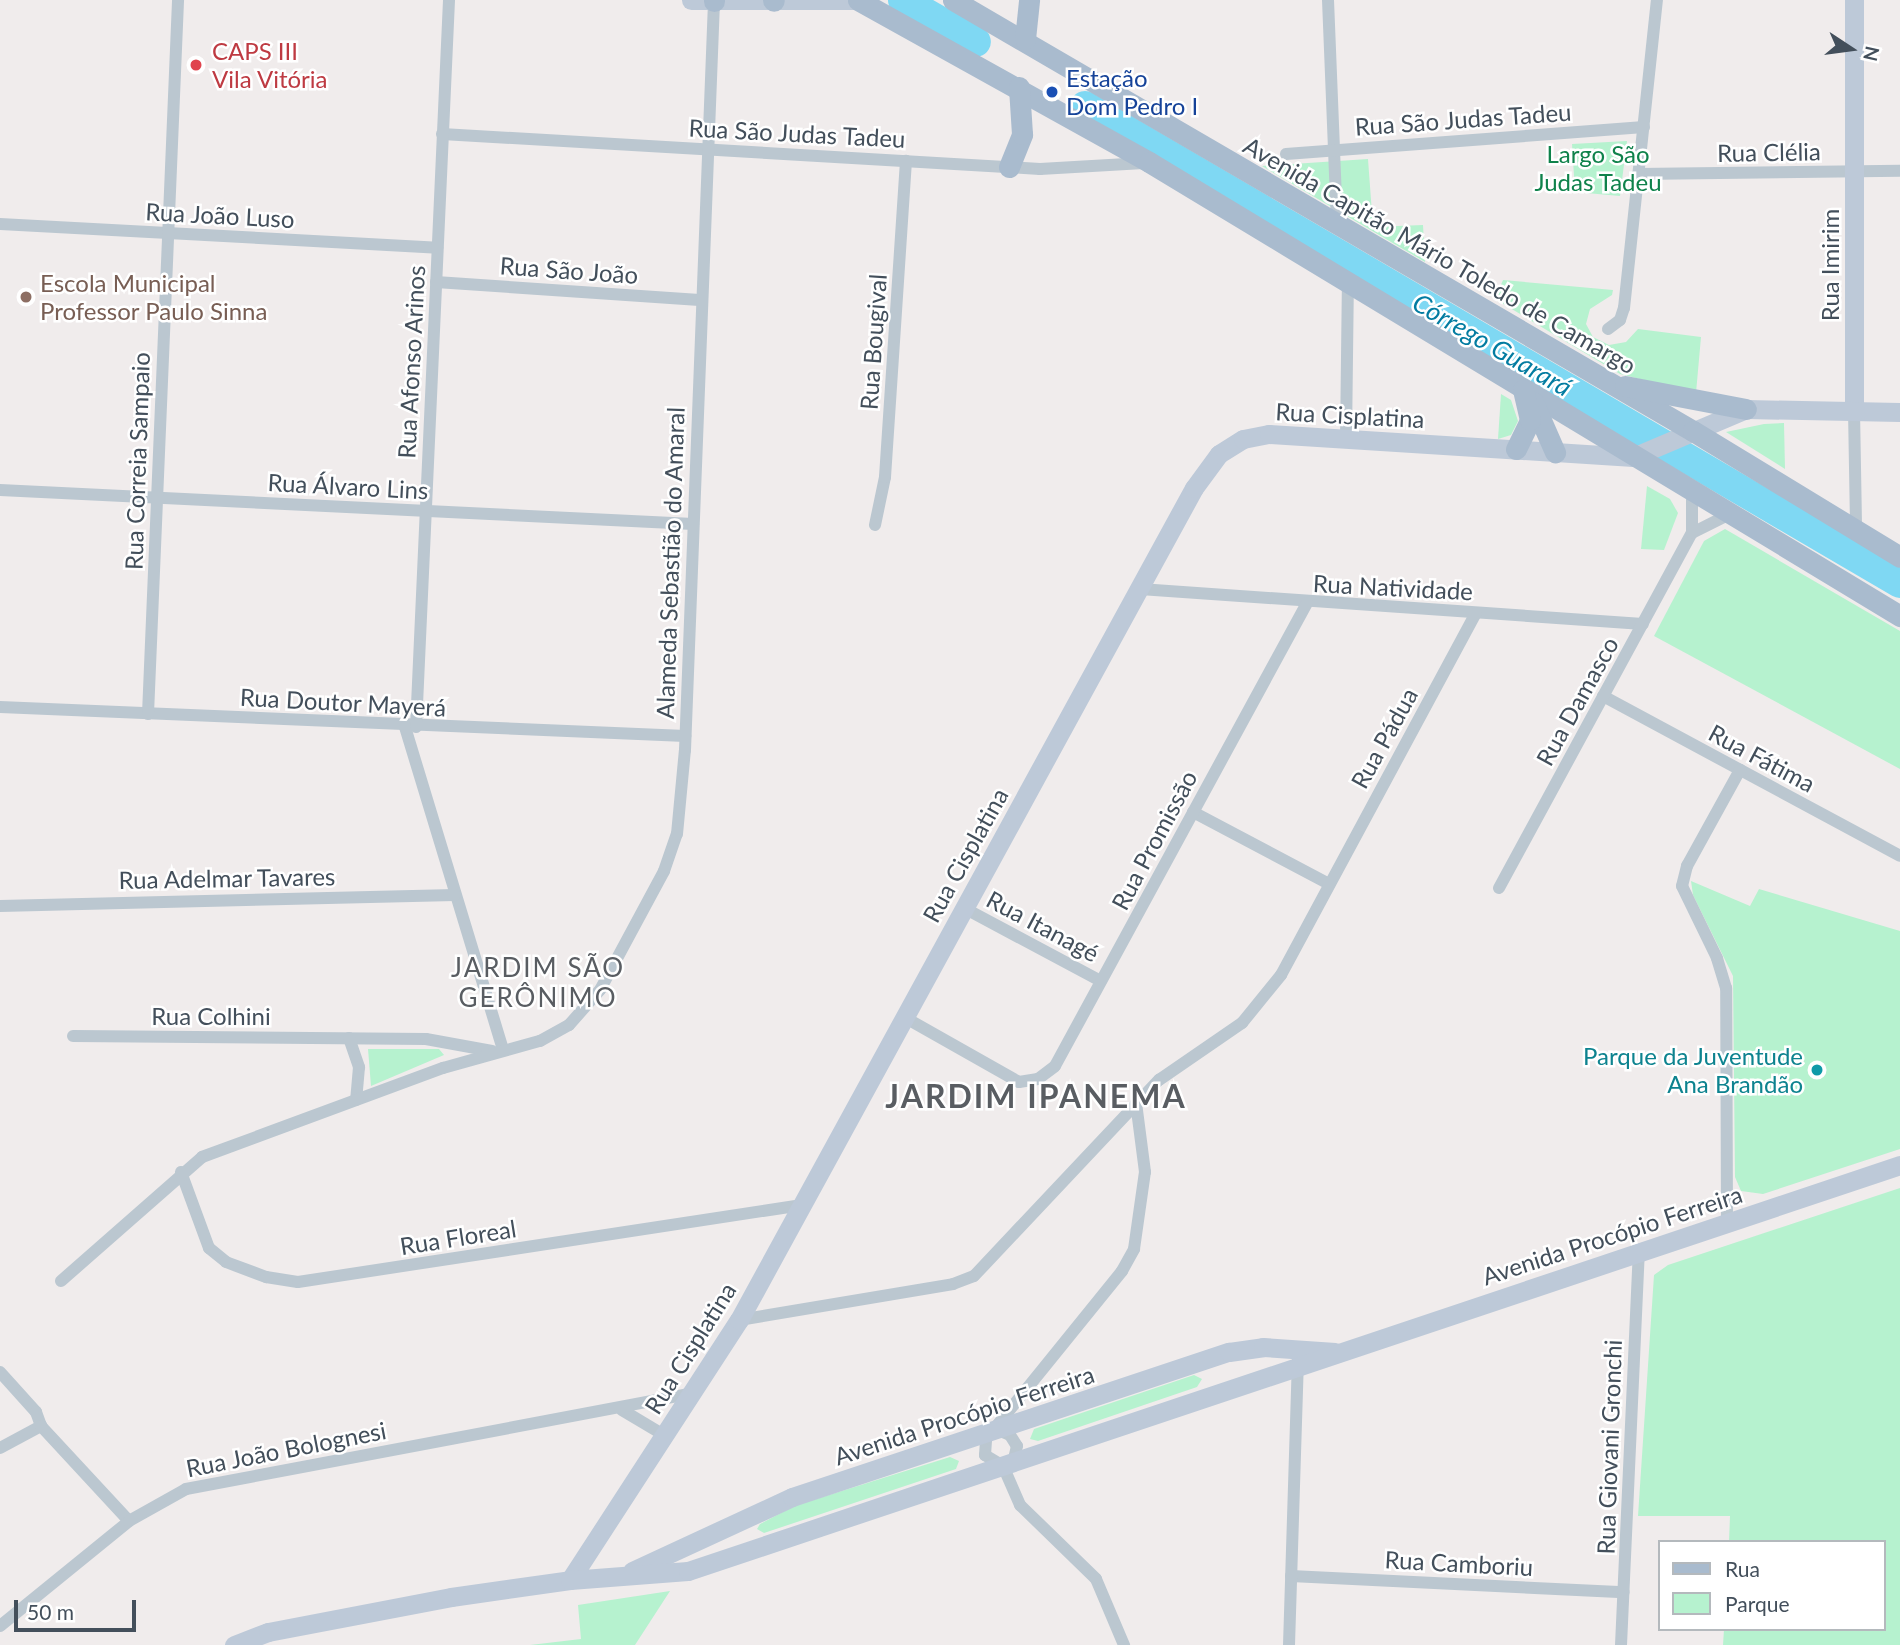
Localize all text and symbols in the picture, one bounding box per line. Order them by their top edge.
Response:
north arrow [1816,14,1886,84]
place label: CAPS III Vila Vitória [212,37,328,93]
text: N [1859,44,1885,64]
marker: CAPS III Vila Vitória [186,55,206,75]
place label: Estação Dom Pedro I [1066,64,1198,120]
marker: Estação Dom Pedro I [1044,84,1060,100]
street label: Rua São Judas Tadeu [1353,97,1573,141]
street label: Rua São Judas Tadeu [687,113,907,153]
street label: Avenida Capitão Mário Toledo de Camargo [1238,130,1642,380]
street label: Rua Clélia [1717,137,1821,167]
park label: Largo São Judas Tadeu [1534,140,1662,196]
street label: Rua João Luso [144,197,296,233]
street label: Rua Imirim [1816,209,1844,321]
street label: Rua São João [498,251,640,289]
street label: Rua Afonso Arinos [392,264,430,460]
place label: Escola Municipal Professor Paulo Sinna [40,269,268,325]
street label: Rua Bougival [854,273,892,411]
water label: Córrego Guarará [1407,287,1577,403]
marker: Escola Municipal Professor Paulo Sinna [18,289,34,305]
street label: Rua Correia Sampaio [119,351,155,571]
street label: Rua Cisplatina [1275,397,1425,433]
street label: Alameda Sebastião do Amaral [650,406,690,720]
street label: Rua Álvaro Lins [266,467,430,505]
street label: Rua Natividade [1312,568,1474,606]
street label: Rua Damasco [1530,632,1624,770]
street label: Rua Doutor Mayerá [239,682,447,722]
street label: Rua Pádua [1345,683,1423,793]
street label: Rua Fátima [1704,718,1820,798]
street label: Rua Promissão [1105,765,1203,915]
street label: Rua Cisplatina [916,783,1014,927]
street label: Rua Adelmar Tavares [117,862,337,894]
street label: Rua Itanagé [982,884,1104,968]
district label: JARDIM SÃO GERÔNIMO [452,952,624,1014]
street label: Rua Colhini [151,1002,271,1030]
place label: Parque da Juventude Ana Brandão [1582,1042,1803,1098]
marker: Parque da Juventude Ana Brandão [1809,1062,1825,1078]
district label: JARDIM IPANEMA [887,1077,1185,1115]
street label: Avenida Procópio Ferreira [1478,1179,1746,1291]
street label: Rua Floreal [398,1214,518,1260]
street label: Rua Cisplatina [638,1277,742,1419]
street label: Rua Giovani Gronchi [1591,1339,1627,1555]
street label: Avenida Procópio Ferreira [830,1359,1098,1471]
street label: Rua João Bolognesi [183,1415,389,1483]
legend [1658,1540,1886,1631]
street label: Rua Camboriu [1384,1545,1534,1581]
text: Rua [1725,1556,1760,1581]
scale bar [18,1586,140,1630]
text: Parque [1725,1591,1790,1616]
text: 50 m [27,1599,74,1624]

